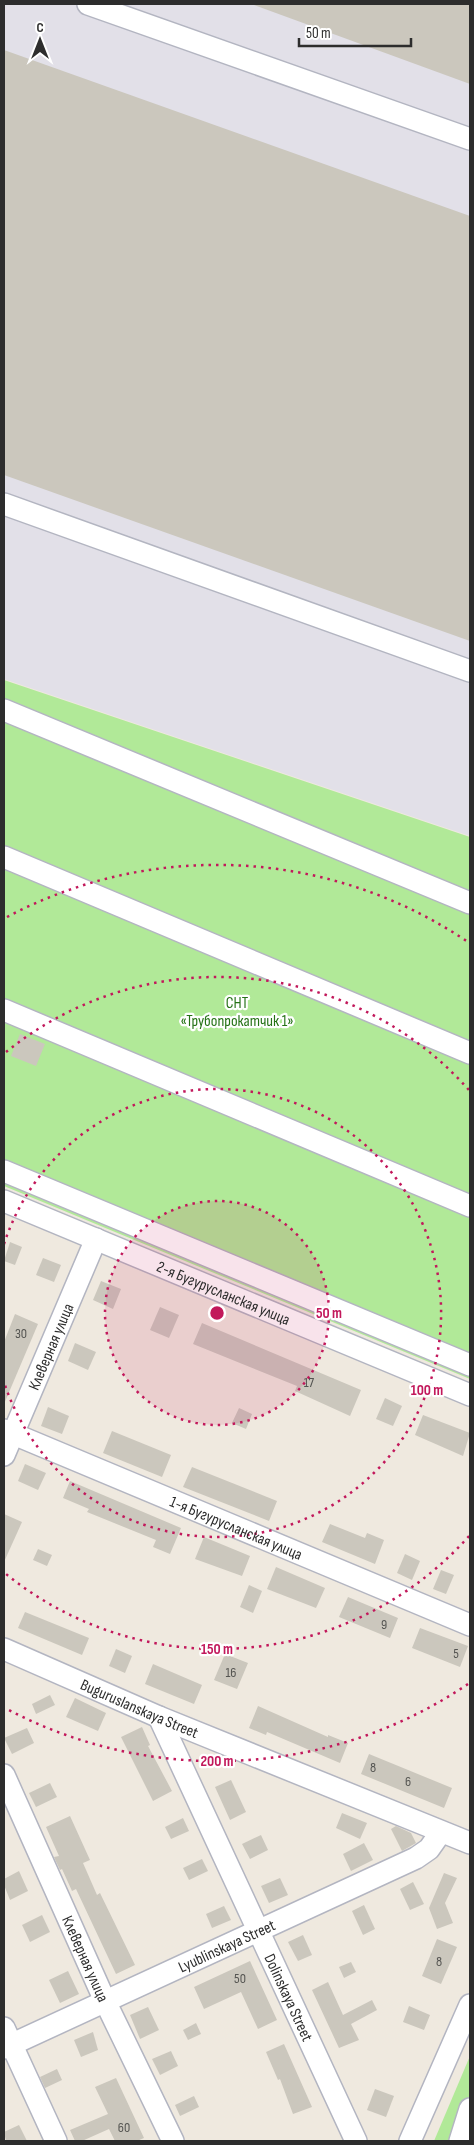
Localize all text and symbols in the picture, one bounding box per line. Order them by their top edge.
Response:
north arrow [15,15,65,65]
scale bar [299,15,412,47]
text: С [36,19,44,36]
text: 50 m [306,24,331,43]
park label: СНТ «Трубопрокатчик 1» [180,994,294,1031]
street label: 2-я Бугурусланская улица [154,1258,293,1330]
street label: Клеверная улица [25,1301,78,1393]
centre of rings [208,1304,226,1322]
text: 50 m [316,1304,342,1323]
house number: 30 [15,1325,27,1342]
house number: 17 [304,1374,315,1391]
text: 100 m [411,1381,443,1400]
street label: 1-я Бугурусланская улица [167,1493,305,1565]
house number: 9 [381,1616,387,1633]
text: 150 m [201,1640,233,1659]
house number: 5 [453,1645,459,1662]
house number: 16 [225,1664,237,1681]
street label: Buguruslanskaya Street [77,1676,201,1743]
text: 200 m [200,1752,234,1771]
house number: 8 [370,1759,376,1776]
house number: 6 [405,1773,411,1790]
street label: Клеверная улица [57,1913,112,2005]
street label: Lyublinskaya Street [176,1916,279,1977]
street label: Dolinskaya Street [259,1951,316,2045]
house number: 8 [436,1953,442,1970]
house number: 50 [234,1970,246,1987]
house number: 60 [118,2119,130,2136]

